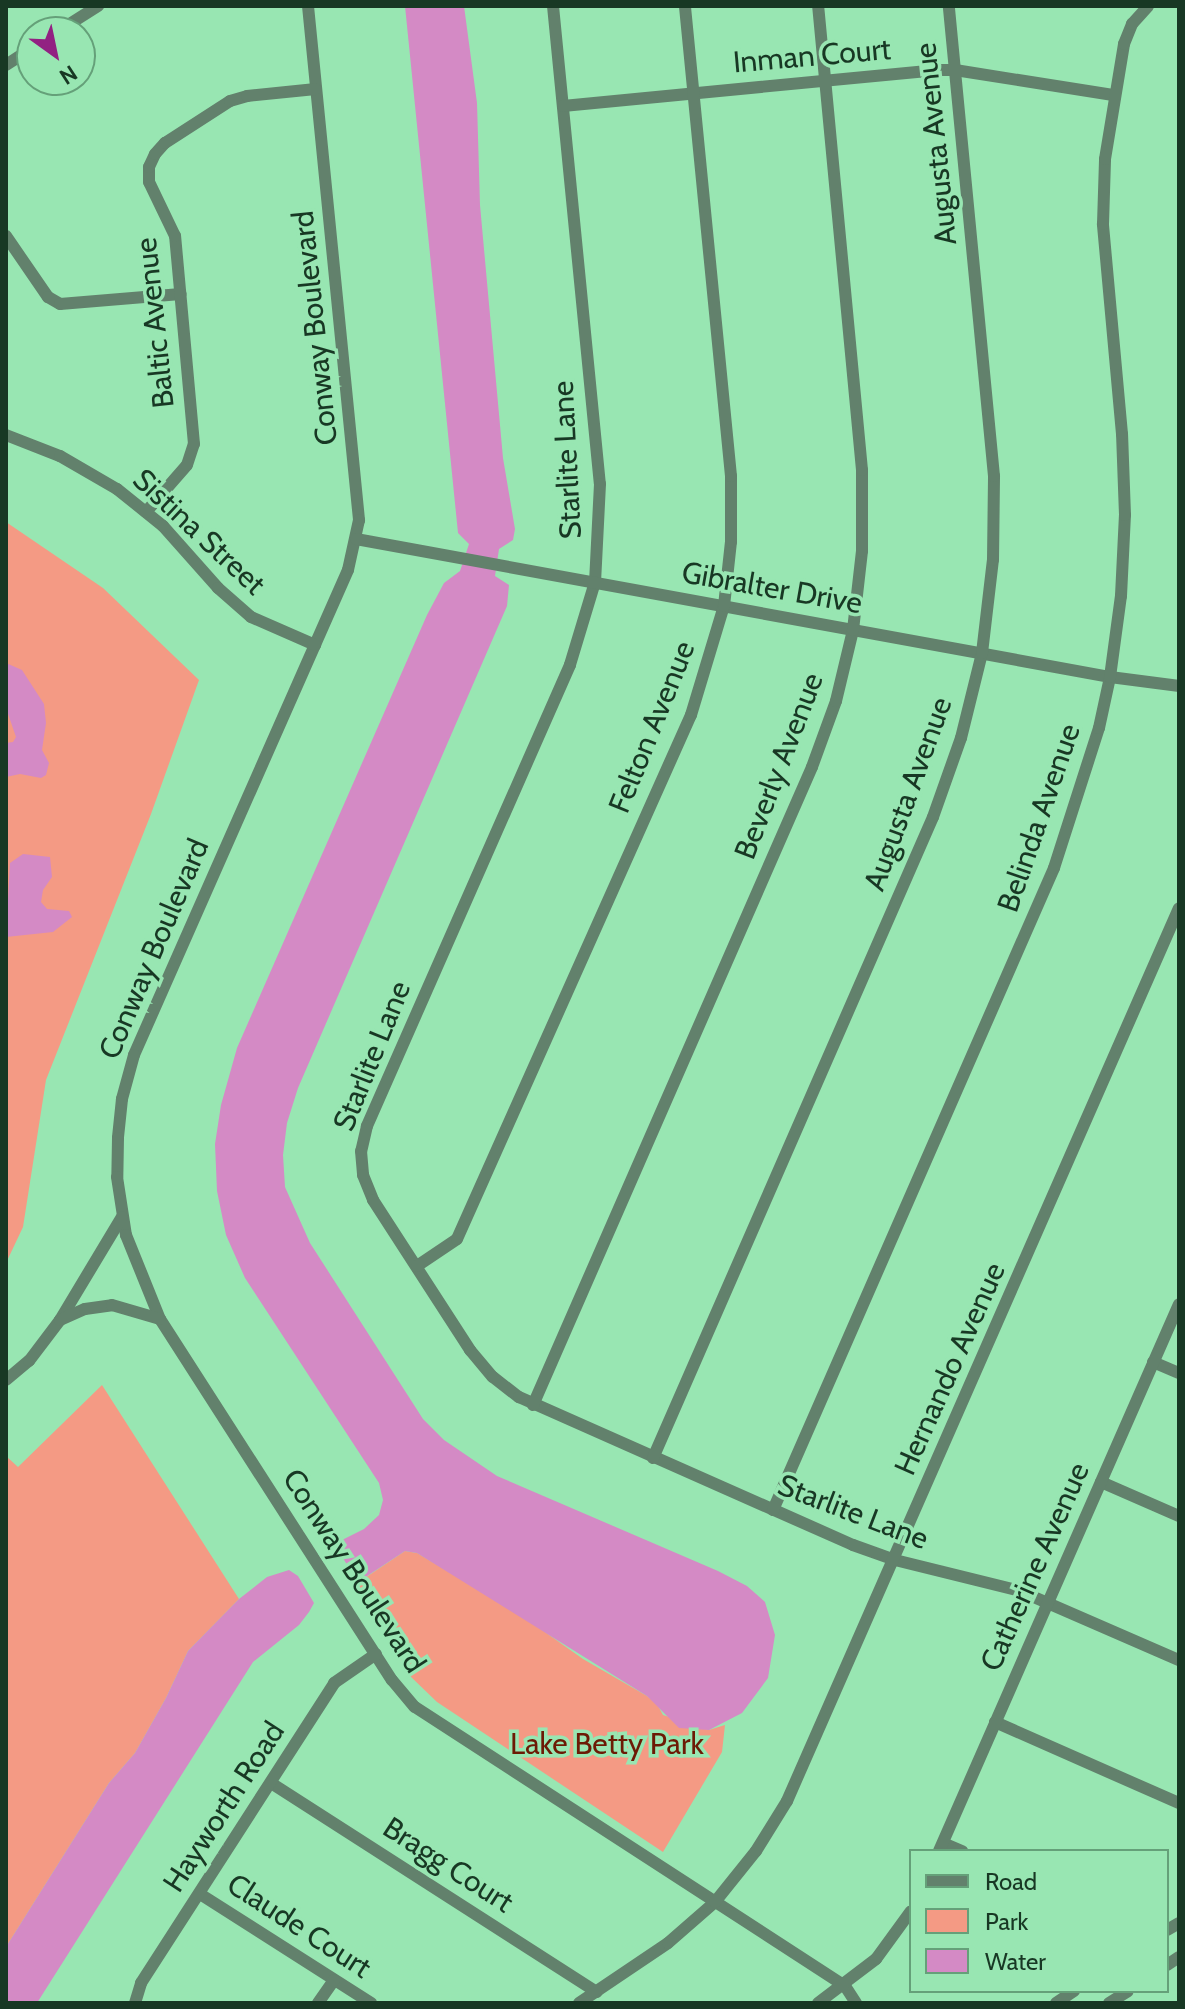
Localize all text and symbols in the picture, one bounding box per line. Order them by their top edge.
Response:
north arrow [16,16,96,96]
street label: Inman Court [732,31,892,81]
street label: Augusta Avenue [907,41,965,247]
text: N [54,59,82,90]
street label: Conway Boulevard [285,209,345,447]
street label: Baltic Avenue [128,236,182,410]
street label: Starlite Lane [545,380,589,540]
street label: Sistina Street [125,462,273,602]
street label: Gibralter Drive [679,554,865,622]
street label: Felton Avenue [601,636,703,818]
street label: Beverly Avenue [727,668,831,864]
street label: Augusta Avenue [856,692,960,896]
street label: Belinda Avenue [990,719,1088,917]
street label: Conway Boulevard [91,834,217,1064]
street label: Starlite Lane [326,976,418,1136]
street label: Hernando Avenue [887,1257,1013,1481]
street label: Catherine Avenue [973,1457,1097,1677]
street label: Conway Boulevard [275,1462,433,1680]
street label: Starlite Lane [773,1467,933,1557]
street label: Hayworth Road [156,1715,292,1899]
park label: Lake Betty Park [510,1726,704,1762]
street label: Bragg Court [376,1810,520,1920]
legend [909,1849,1169,1993]
street label: Claude Court [220,1866,378,1986]
text: Road [985,1867,1037,1896]
text: Park [985,1907,1028,1936]
text: Water [985,1947,1046,1976]

